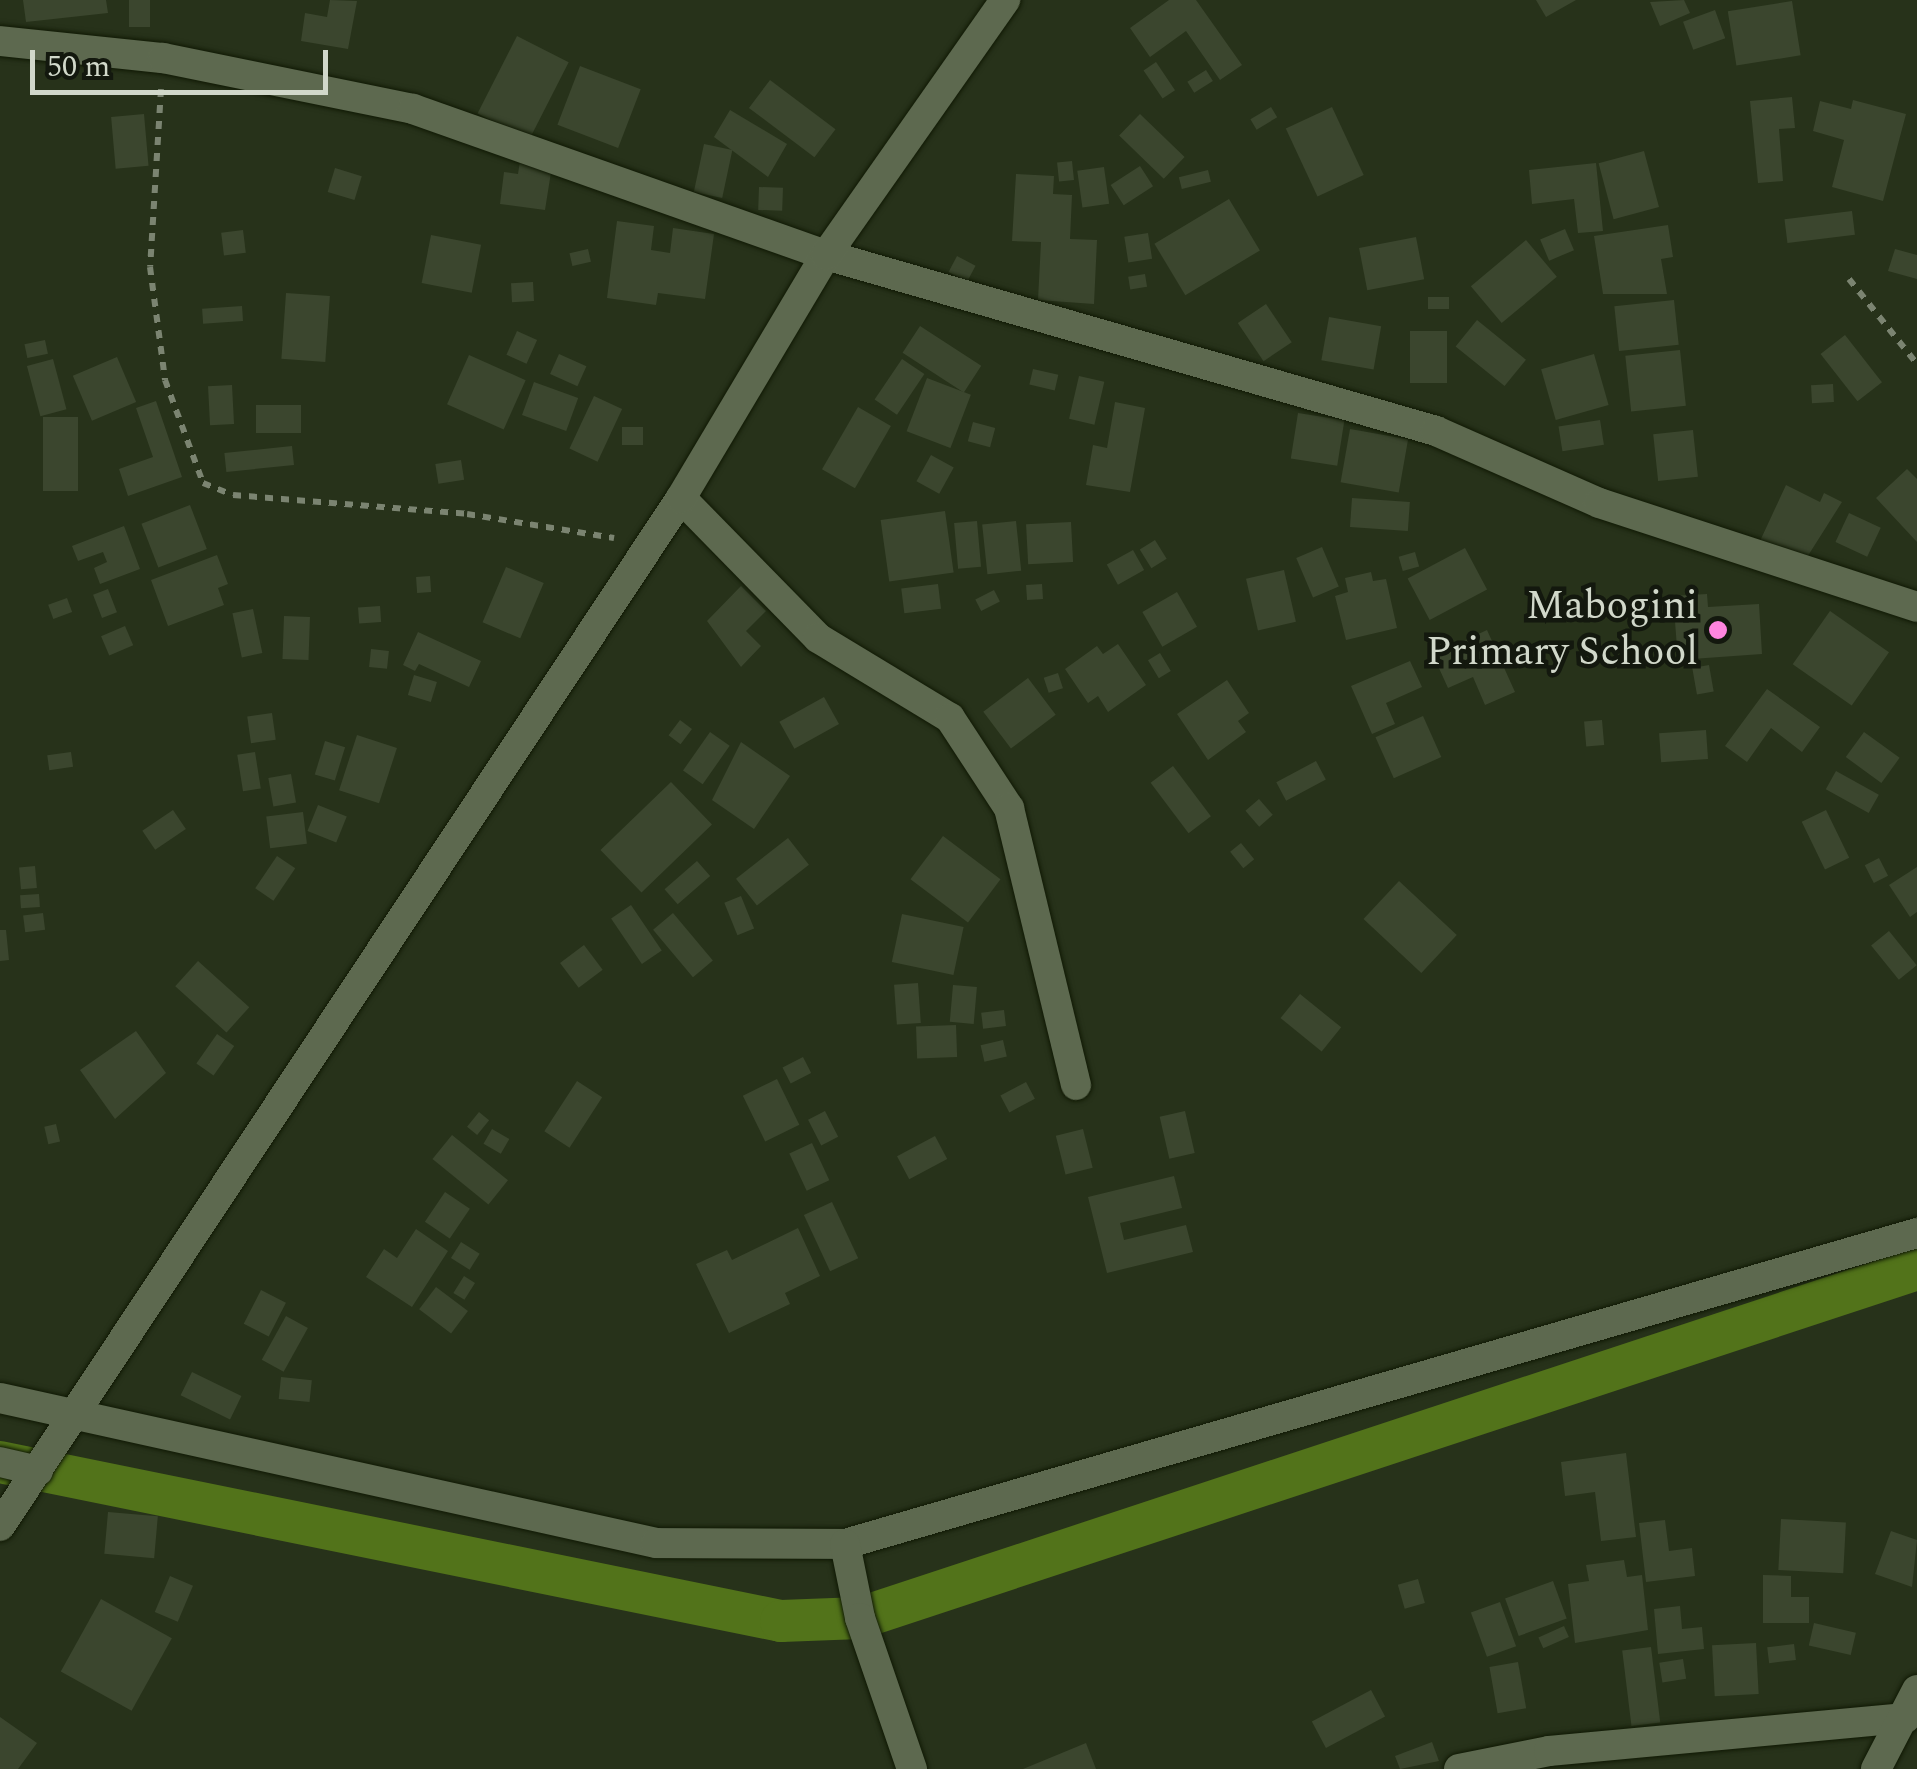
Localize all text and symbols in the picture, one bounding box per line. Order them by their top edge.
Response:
scale bar [35,30,332,92]
text: 50 m [47,44,110,90]
place label: Mabogini Primary School [1426,583,1698,677]
marker: Mabogini Primary School [1707,619,1729,641]

